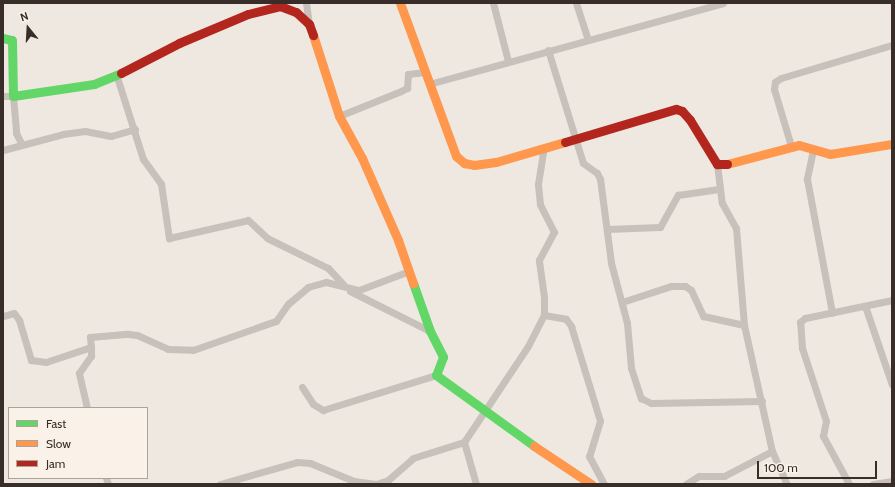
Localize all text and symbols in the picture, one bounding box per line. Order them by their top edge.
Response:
north arrow [8,8,48,48]
text: N [18,9,30,24]
legend [8,407,148,479]
text: Fast [46,416,66,431]
text: Slow [46,436,71,451]
scale bar [759,453,879,479]
text: Jam [46,456,65,471]
text: 100 m [764,460,798,475]

